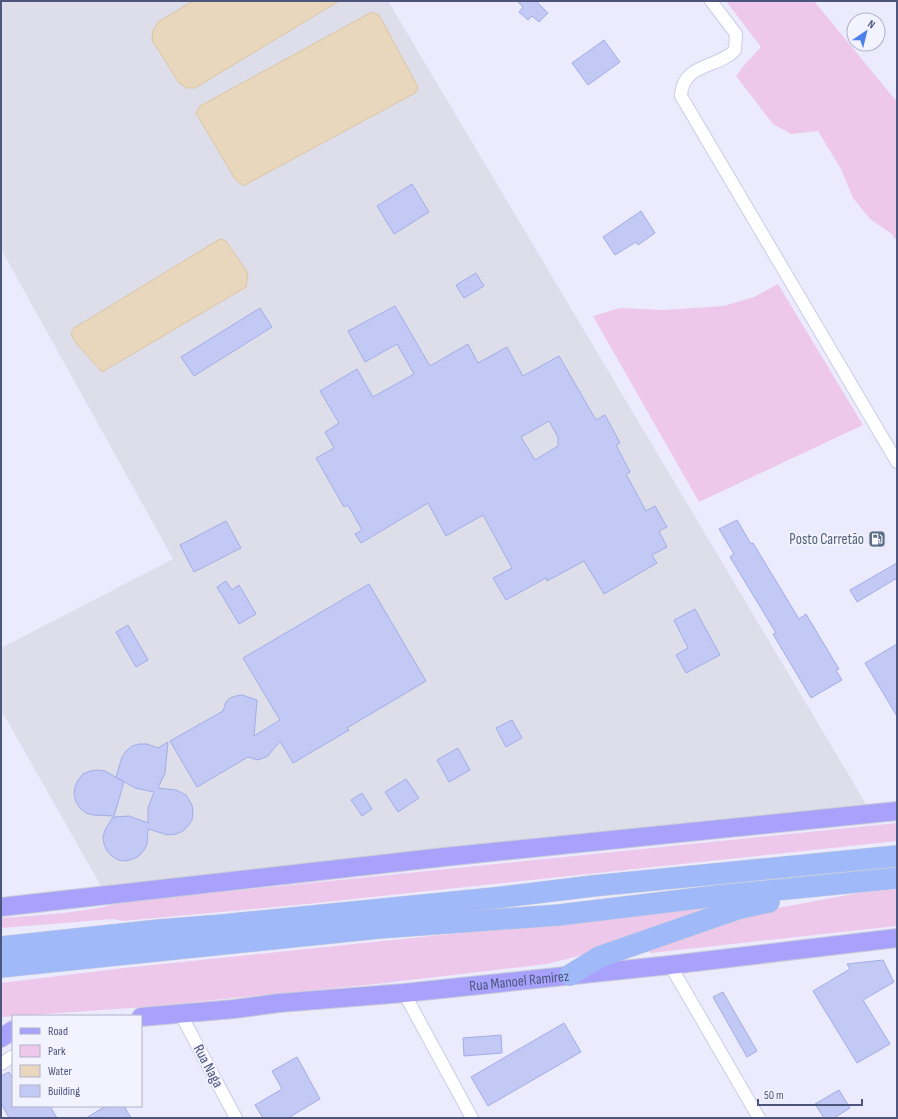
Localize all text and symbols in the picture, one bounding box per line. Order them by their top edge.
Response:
north arrow [846,12,886,52]
text: N [865,17,878,31]
fuel station icon: Posto Carretão [867,529,887,549]
place label: Posto Carretão [789,530,864,549]
street label: Rua Manoel Ramirez [468,966,571,996]
legend [12,1015,142,1107]
text: Road [48,1024,68,1039]
street label: Rua Naga [189,1041,227,1091]
text: Park [48,1044,66,1059]
text: Water [48,1064,72,1079]
scale bar [758,1081,862,1107]
text: Building [48,1084,80,1099]
text: 50 m [764,1088,784,1103]

